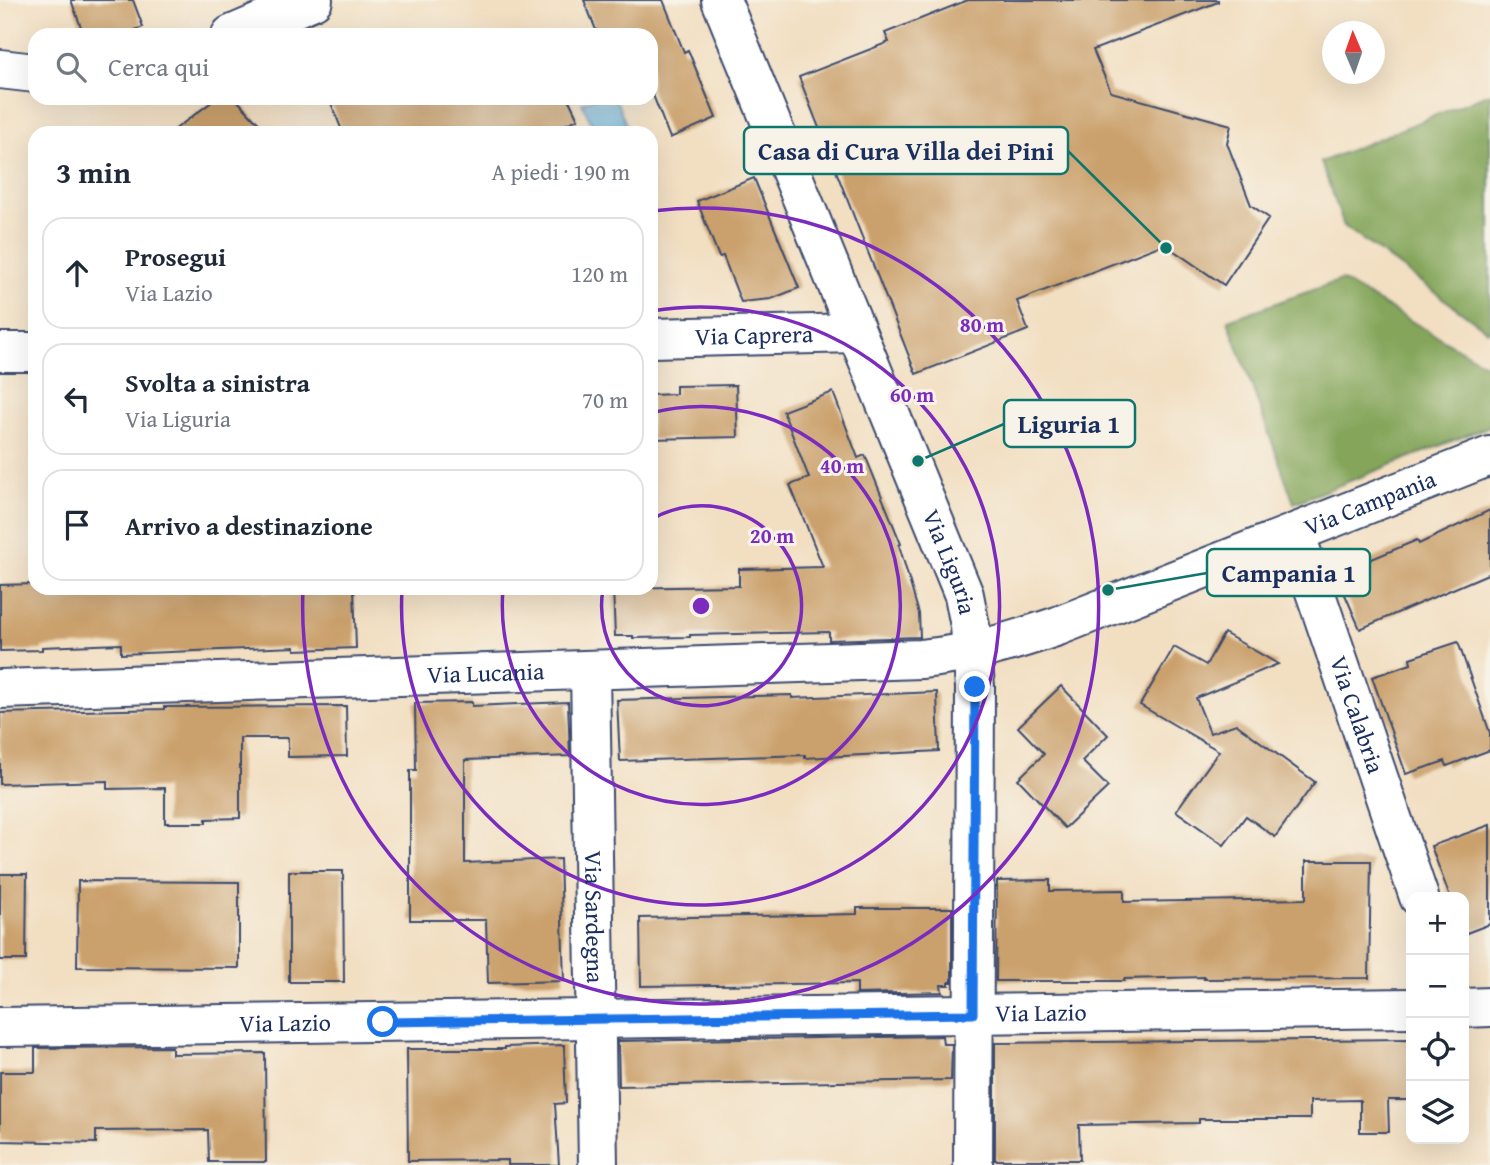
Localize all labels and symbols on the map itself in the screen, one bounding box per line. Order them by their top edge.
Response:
north arrow [1322,21,1385,84]
callout: Casa di Cura Villa dei Pini [744,127,1068,174]
text: Casa di Cura Villa dei Pini [758,131,1054,170]
text: 80 m [960,309,1004,340]
street label: Via Caprera [694,316,814,354]
text: 60 m [890,379,934,410]
callout: Liguria 1 [1004,400,1135,447]
text: Liguria 1 [1018,404,1120,443]
text: 40 m [820,450,864,481]
street label: Via Campania [1299,461,1441,544]
street label: Via Liguria [914,504,986,618]
text: 20 m [750,520,794,551]
callout: Campania 1 [1207,549,1370,596]
text: Campania 1 [1222,553,1356,592]
centre of rings [689,594,713,618]
street label: Via Calabria [1321,651,1394,779]
street label: Via Lucania [427,653,546,692]
route end [959,671,990,702]
street label: Via Sardegna [576,850,613,984]
street label: Via Lazio [995,994,1087,1031]
street label: Via Lazio [239,1005,331,1041]
route start [367,1006,398,1037]

